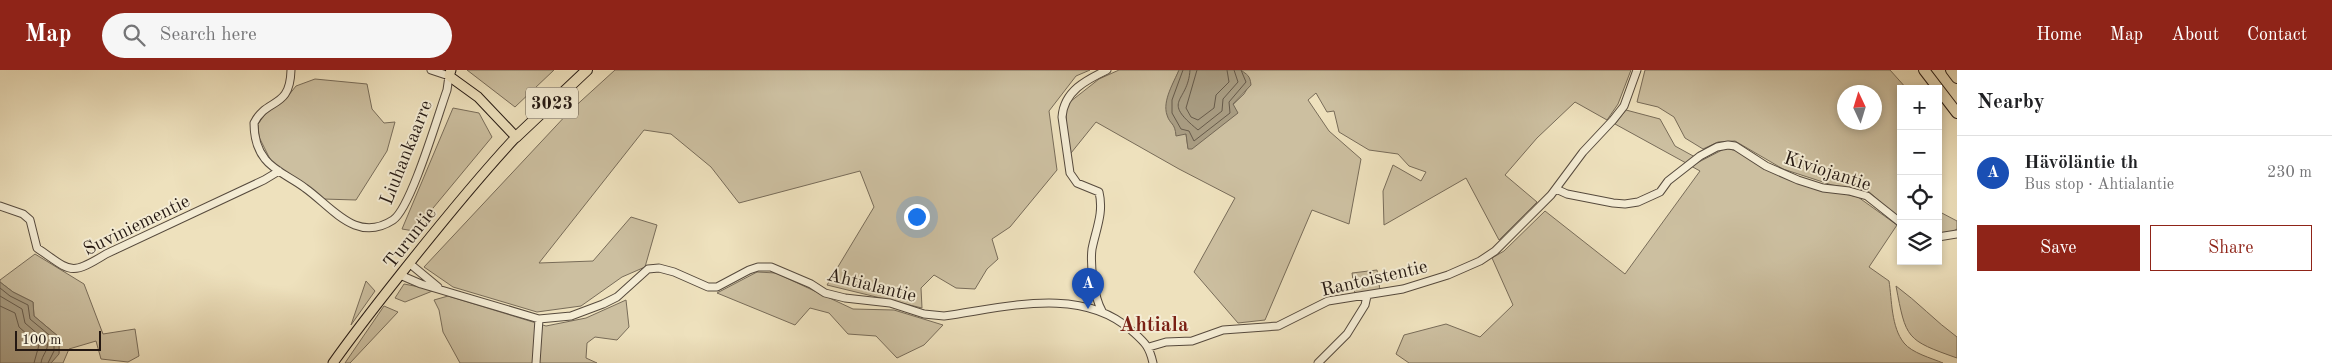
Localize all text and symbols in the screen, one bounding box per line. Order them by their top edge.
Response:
search box [102,13,452,58]
icon: search [120,21,148,49]
text: Map [25,23,72,47]
text: Search here [160,26,257,45]
text: Home [2036,26,2082,44]
text: Map [2110,26,2143,44]
text: About [2171,26,2219,44]
text: Contact [2247,26,2307,44]
north arrow [1837,85,1882,130]
map controls [1897,85,1942,265]
button: + [1897,85,1942,130]
road number: 3023 [526,87,578,118]
text: Nearby [1977,92,2045,113]
street label: Liuhankaarre [378,98,437,208]
button: − [1897,130,1942,175]
street label: Kiviojantie [1781,149,1873,195]
text: Hävöläntie th [2024,154,2138,173]
text: A [1987,165,1999,181]
text: 230 m [2267,165,2312,181]
button: locate [1897,175,1942,220]
text: Bus stop · Ahtialantie [2024,177,2174,193]
street label: Suviniementie [81,192,193,260]
street label: Turuntie [381,204,441,273]
your location [904,204,930,230]
button: layers [1897,220,1942,265]
button: Save [1977,225,2140,271]
button: Share [2150,225,2312,271]
street label: Rantoistentie [1319,258,1430,301]
street label: Ahtialantie [825,266,918,307]
pin: A [1072,268,1104,309]
district label: Ahtiala [1119,315,1189,336]
scale bar [15,328,101,351]
text: 100 m [22,333,61,347]

